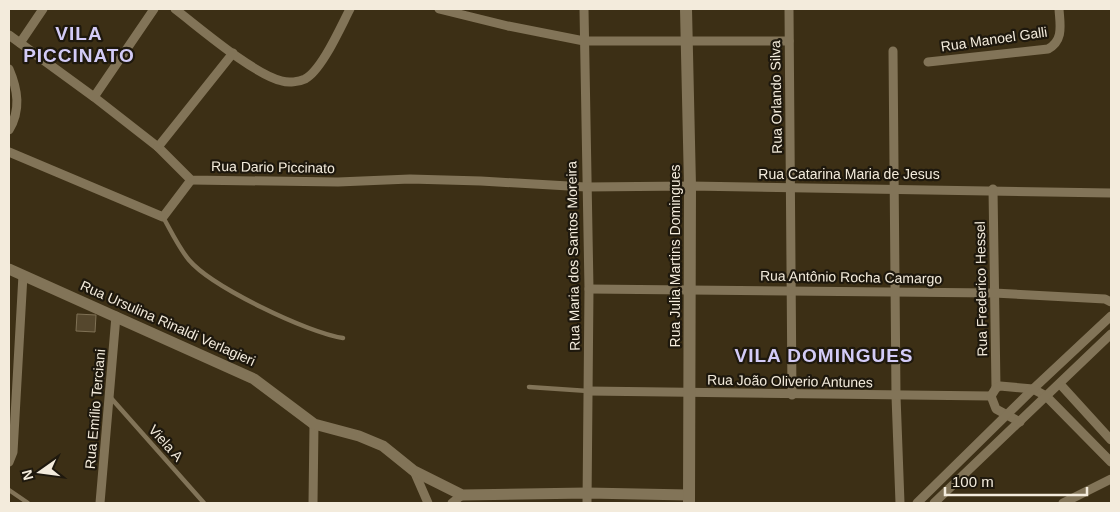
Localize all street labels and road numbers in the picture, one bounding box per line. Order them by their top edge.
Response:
street label: Rua Manoel Galli [940,24,1048,54]
street label: Rua Orlando Silva [767,40,785,154]
street label: Rua Dario Piccinato [211,158,335,176]
street label: Rua Maria dos Santos Moreira [563,161,583,351]
street label: Rua Julia Martins Domingues [667,165,683,347]
street label: Rua Catarina Maria de Jesus [758,166,940,182]
street label: Rua Frederico Hessel [972,221,990,357]
street label: Rua Antônio Rocha Camargo [760,267,942,287]
street label: Rua Ursulina Rinaldi Verlagieri [78,277,258,369]
street label: Rua Emílio Terciani [82,348,108,470]
street label: Rua João Oliverio Antunes [707,372,873,390]
street label: Viela A [146,422,187,465]

